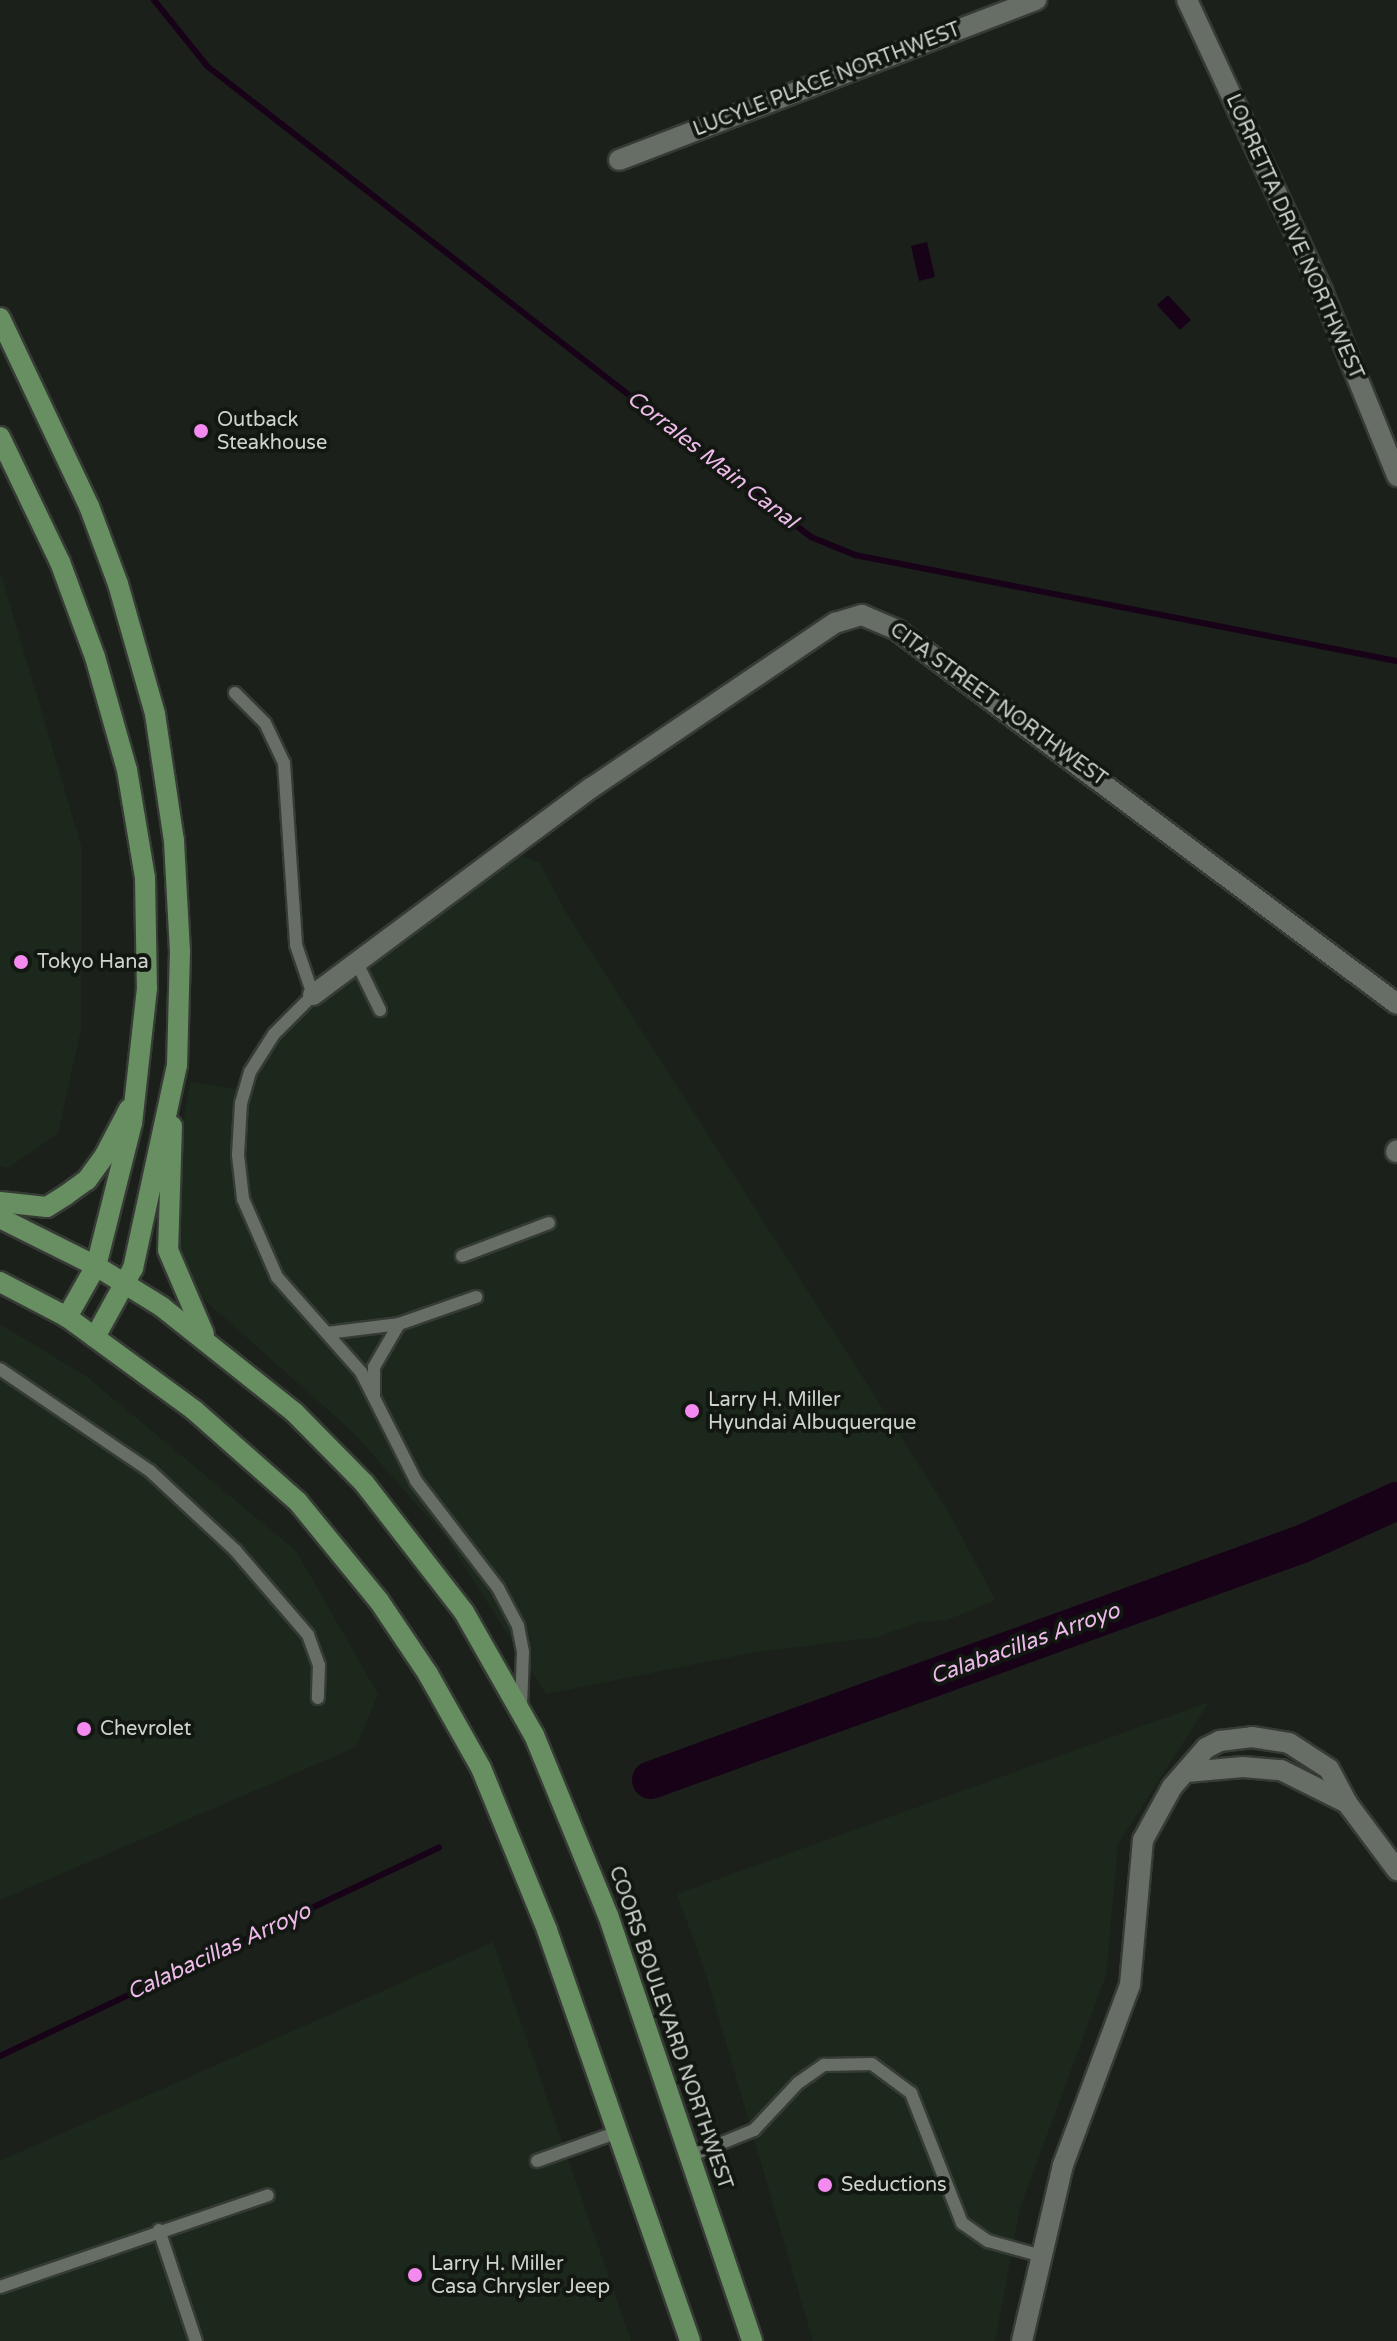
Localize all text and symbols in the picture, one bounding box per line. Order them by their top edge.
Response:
street label: LUCYLE PLACE NORTHWEST [690,18,964,142]
street label: LORRETTA DRIVE NORTHWEST [1220,91,1368,383]
water label: Corrales Main Canal [622,385,802,535]
place label: Outback Steakhouse [217,408,327,455]
marker: Outback Steakhouse [192,422,210,440]
street label: CITA STREET NORTHWEST [885,618,1111,792]
place label: Tokyo Hana [37,950,149,974]
marker: Tokyo Hana [12,953,30,971]
place label: Larry H. Miller Hyundai Albuquerque [708,1388,916,1435]
marker: Larry H. Miller Hyundai Albuquerque [683,1402,701,1420]
water label: Calabacillas Arroyo [927,1597,1123,1691]
place label: Chevrolet [100,1717,191,1741]
marker: Chevrolet [75,1720,93,1738]
street label: COORS BOULEVARD NORTHWEST [603,1863,737,2193]
water label: Calabacillas Arroyo [123,1898,315,2006]
place label: Seductions [841,2173,947,2197]
marker: Seductions [816,2176,834,2194]
place label: Larry H. Miller Casa Chrysler Jeep [431,2252,610,2299]
marker: Larry H. Miller Casa Chrysler Jeep [406,2266,424,2284]

